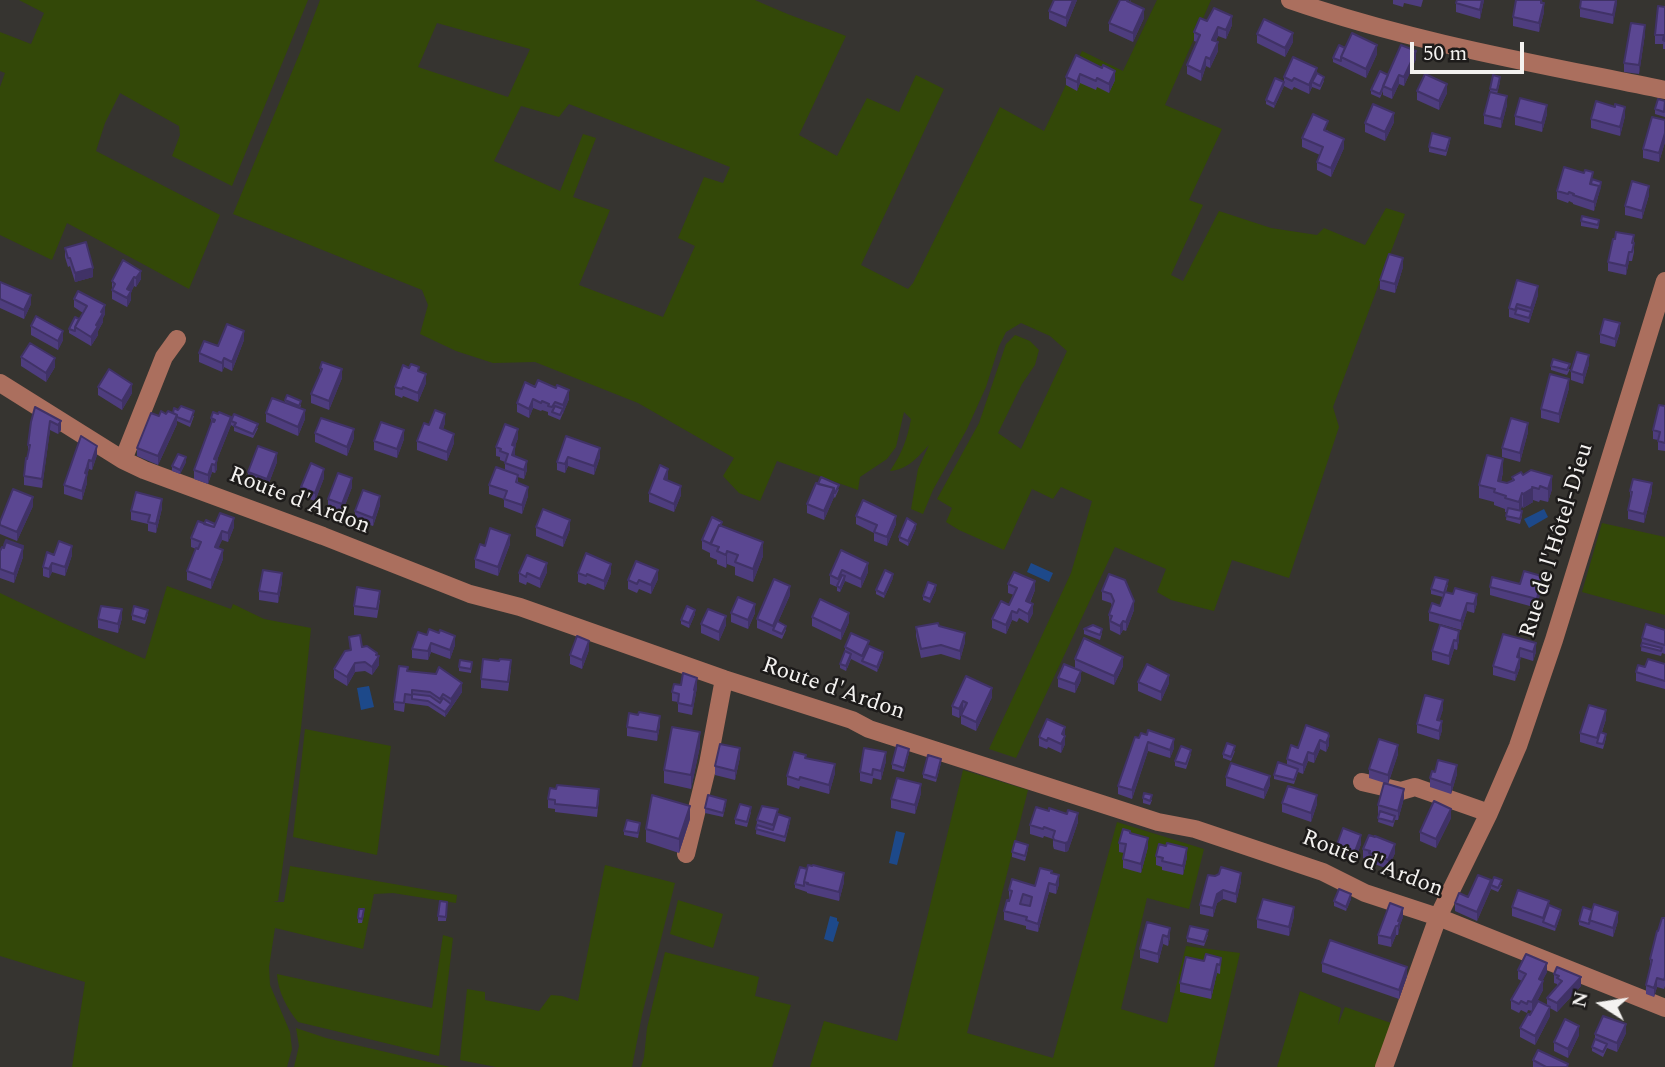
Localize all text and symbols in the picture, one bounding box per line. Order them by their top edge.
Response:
scale bar [1413,28,1527,72]
text: 50 m [1423,38,1467,70]
street label: Rue de l'Hôtel-Dieu [1515,440,1601,642]
street label: Route d'Ardon [224,462,374,542]
street label: Route d'Ardon [758,653,908,727]
street label: Route d'Ardon [1297,825,1447,905]
north arrow [1567,969,1637,1039]
text: N [1565,989,1597,1010]

